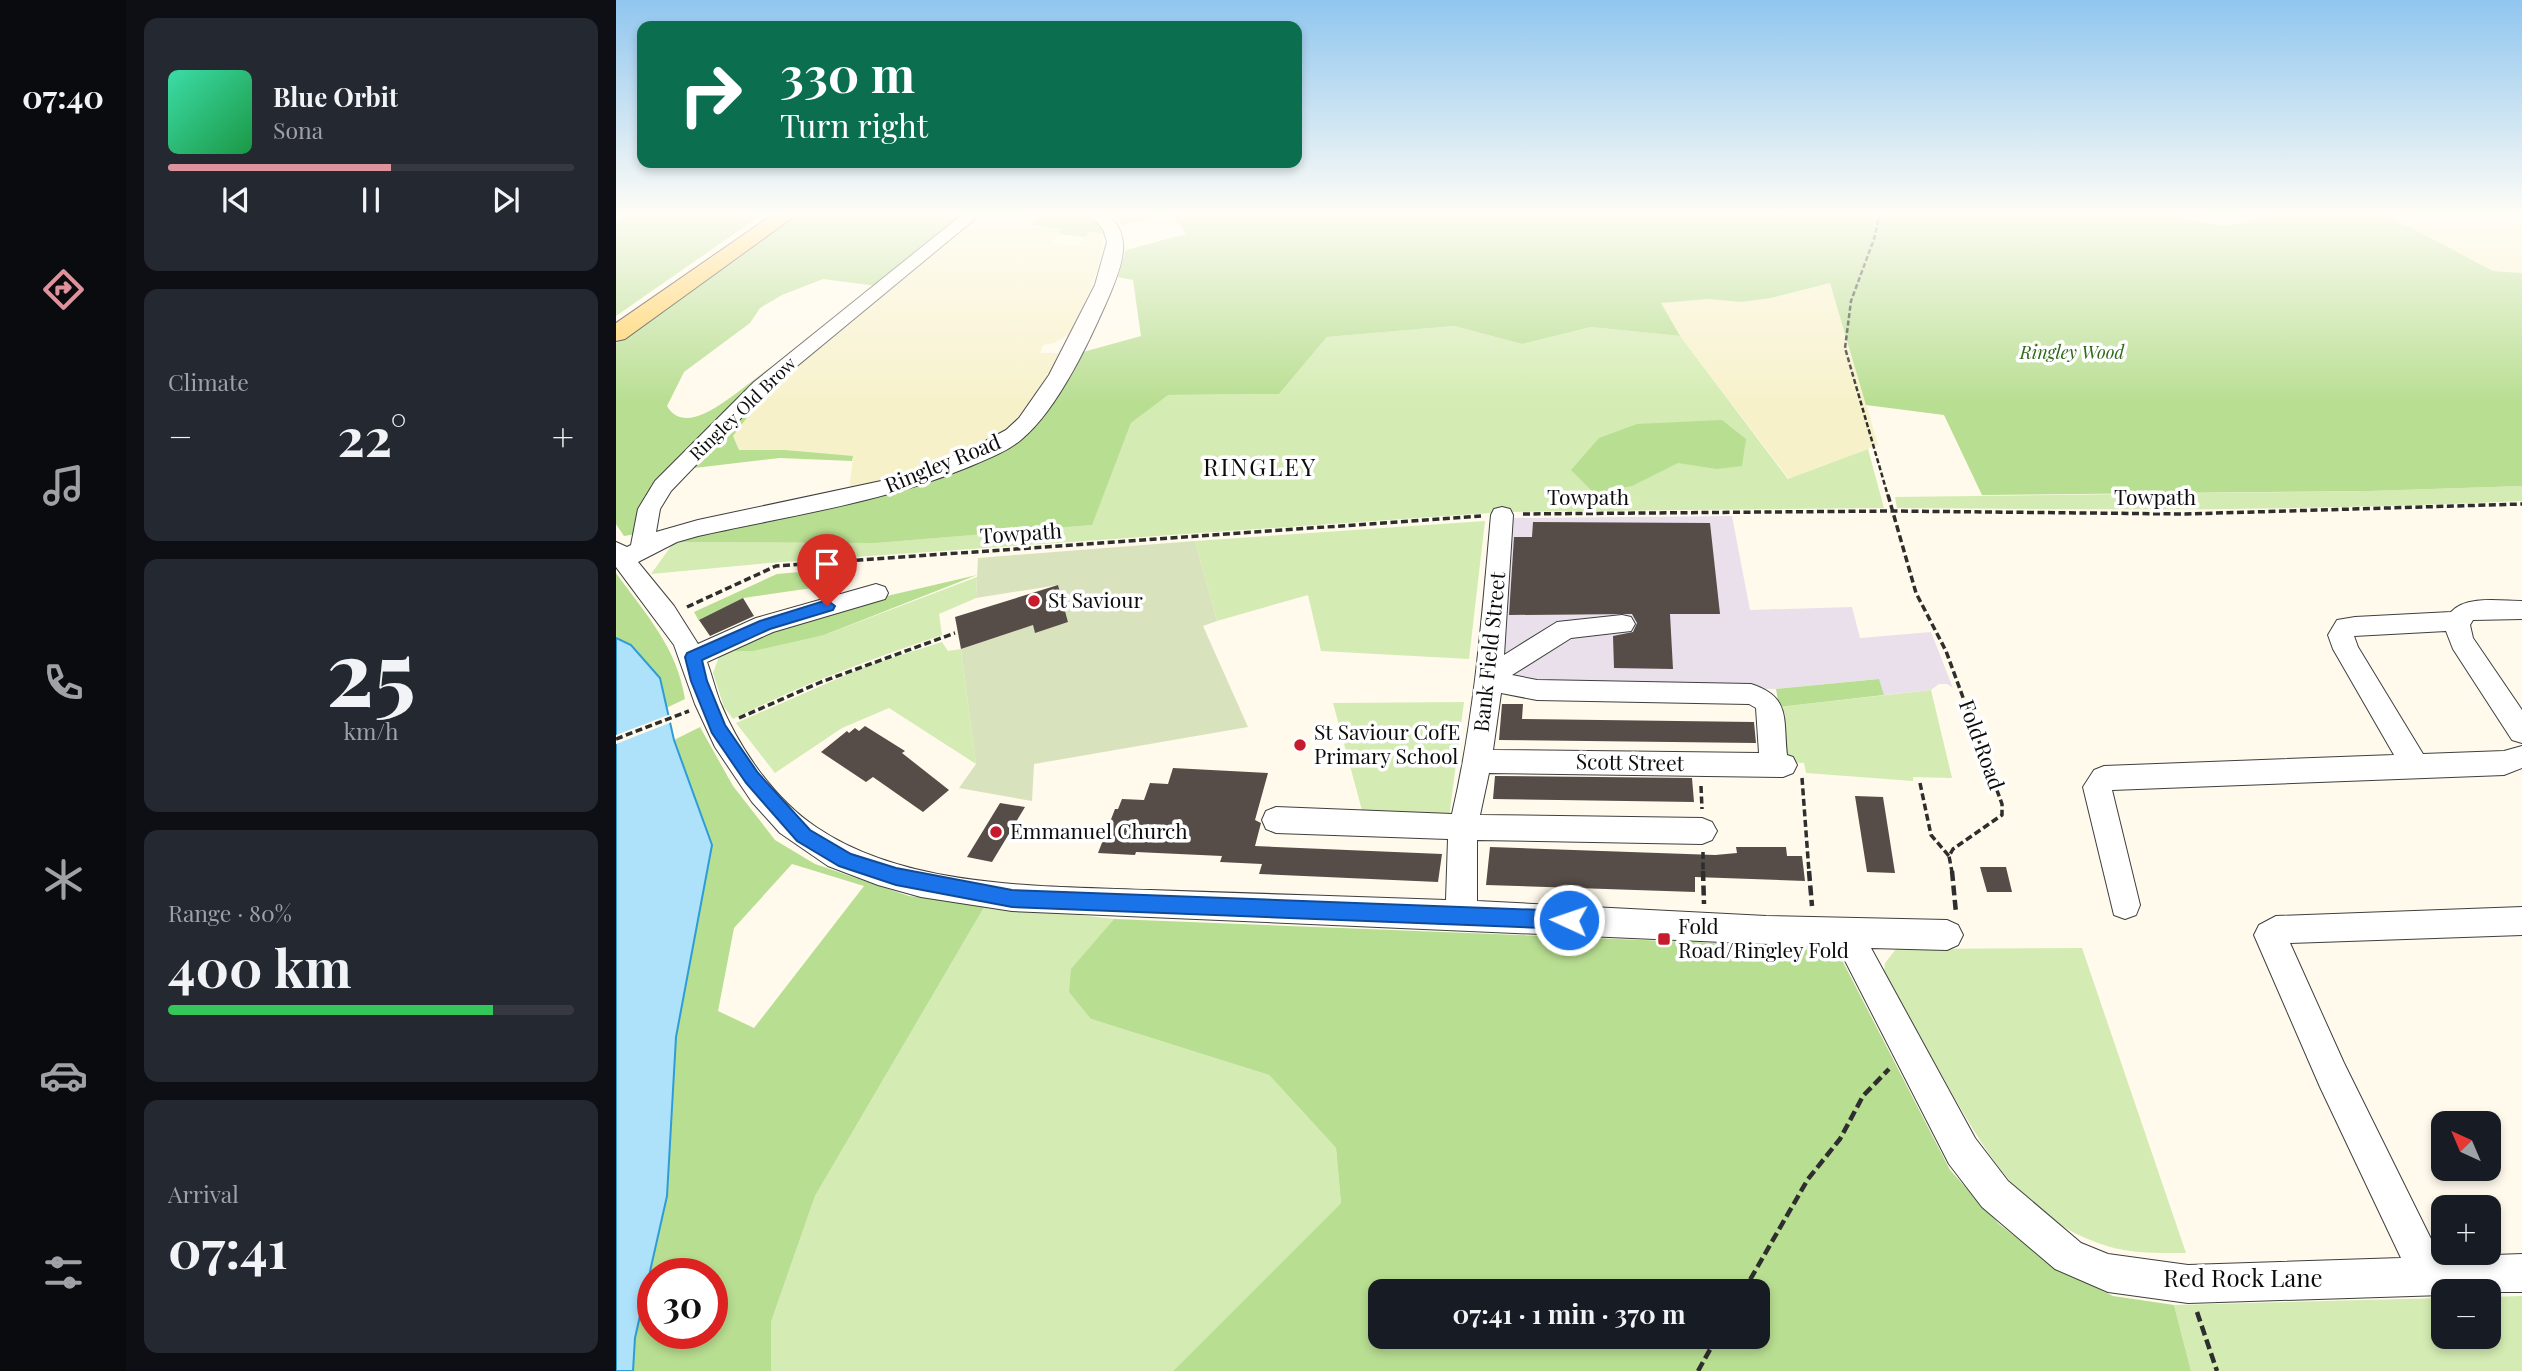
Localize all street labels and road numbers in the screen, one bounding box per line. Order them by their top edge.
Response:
street label: Ringley Old Brow [684,351,801,465]
street label: Ringley Road [880,426,1004,498]
street label: Towpath [1547,482,1630,510]
street label: Towpath [2114,482,2197,510]
street label: Towpath [979,515,1063,549]
street label: Bank Field Street [1466,570,1510,733]
street label: Fold Road [1954,695,2012,793]
street label: Scott Street [1576,746,1685,776]
street label: Red Rock Lane [2163,1261,2323,1293]

